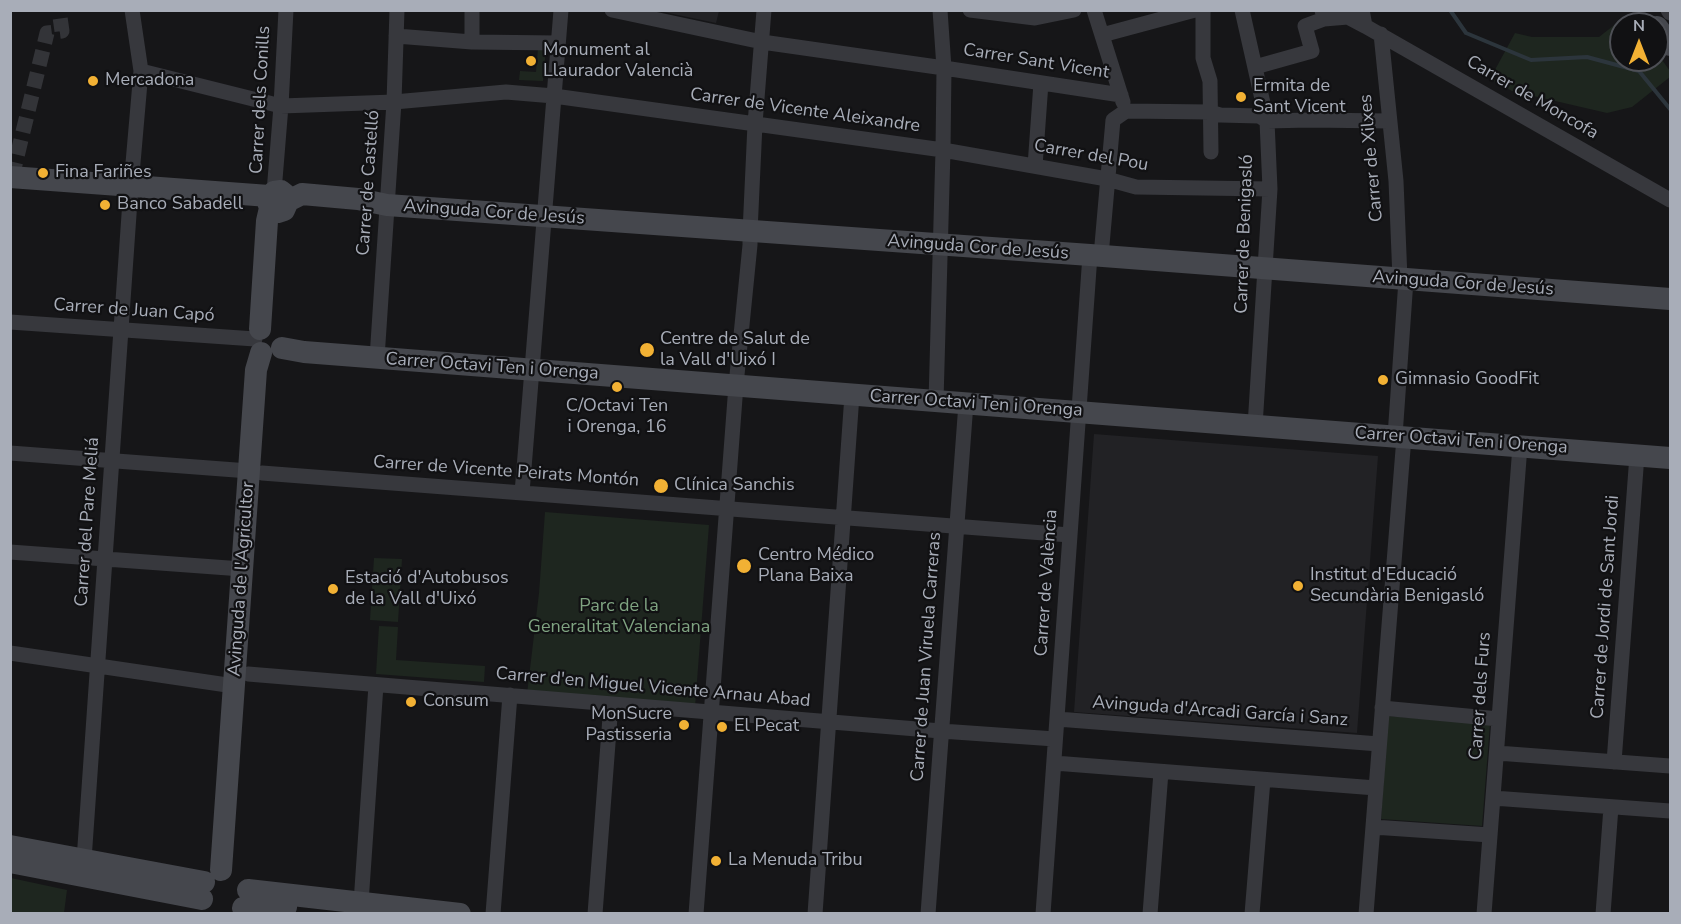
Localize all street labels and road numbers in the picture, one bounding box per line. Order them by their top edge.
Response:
street label: Carrer dels Conills [246,25,276,175]
street label: Carrer Sant Vicent [962,40,1110,84]
street label: Carrer de Moncofa [1462,51,1602,145]
street label: Carrer de Vicente Aleixandre [689,84,921,138]
street label: Carrer de Xilxes [1356,93,1388,223]
street label: Carrer de Castelló [353,110,385,256]
street label: Carrer del Pou [1032,135,1150,177]
street label: Carrer de Benigasló [1231,154,1259,314]
street label: Avinguda Cor de Jesús [403,196,585,230]
street label: Avinguda Cor de Jesús [887,231,1069,265]
street label: Avinguda Cor de Jesús [1372,267,1554,301]
street label: Carrer de Juan Capó [53,295,215,327]
street label: Carrer Octavi Ten i Orenga [385,349,599,385]
street label: Carrer Octavi Ten i Orenga [869,386,1083,422]
street label: Carrer Octavi Ten i Orenga [1354,423,1568,459]
street label: Carrer del Pare Meliá [71,437,105,607]
street label: Carrer de Vicente Peirats Montón [372,452,640,492]
street label: Avinguda de l'Agricultor [224,481,260,677]
street label: Carrer de Jordi de Sant Jordi [1587,494,1625,720]
street label: Carrer de València [1031,509,1063,657]
street label: Carrer de Juan Viruela Carreras [907,531,947,783]
street label: Carrer dels Furs [1466,631,1496,761]
street label: Carrer d'en Miguel Vicente Arnau Abad [495,663,811,713]
street label: Avinguda d'Arcadi García i Sanz [1091,692,1349,732]

